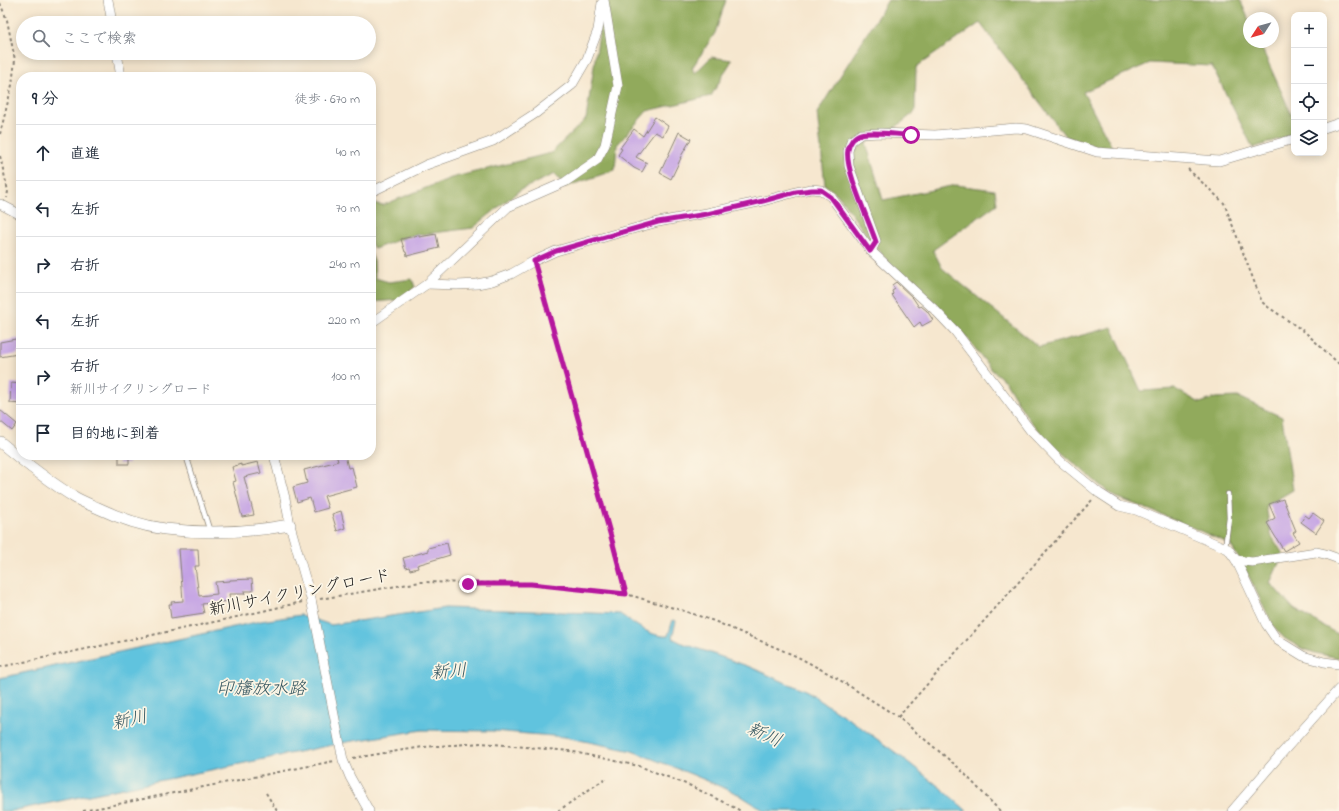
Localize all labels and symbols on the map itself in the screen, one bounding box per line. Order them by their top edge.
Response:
north arrow [1243,12,1279,48]
route start [902,126,920,144]
street label: 新川サイクリングロード [207,563,393,623]
route end [459,575,477,593]
water label: 新川 [430,659,468,687]
water label: 印旛放水路 [216,677,307,703]
water label: 新川 [110,705,150,737]
water label: 新川 [742,717,786,755]

